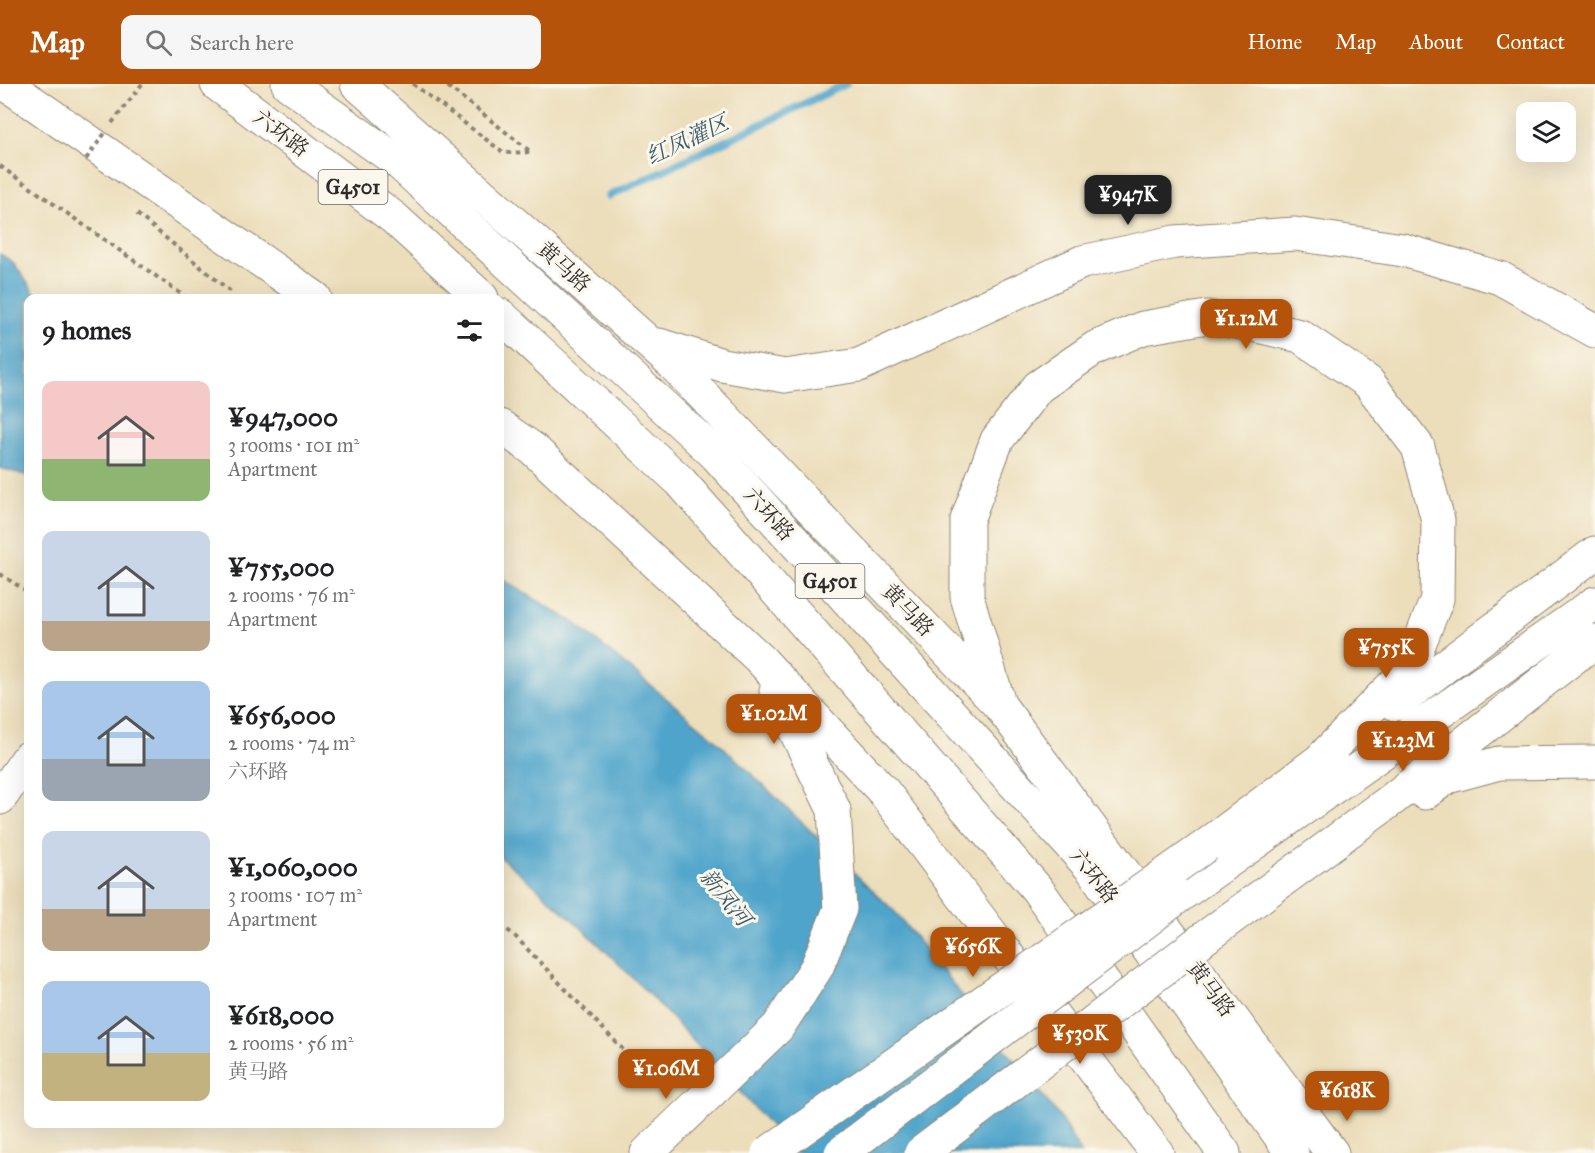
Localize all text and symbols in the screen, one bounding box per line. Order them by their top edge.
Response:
search box [121,15,541,69]
text: Map [30,25,85,60]
icon: search [142,26,175,59]
text: Search here [190,29,294,56]
text: Home [1247,29,1302,55]
text: Map [1335,29,1376,55]
text: About [1409,29,1463,55]
text: Contact [1496,29,1565,55]
map controls [1516,102,1576,162]
button: layers [1516,102,1576,162]
street label: 六环路 [248,104,314,162]
water label: 红凤灌区 [642,107,736,170]
road number: G4501 [318,170,388,204]
pin: ¥947K [1086,175,1170,226]
text: ¥947K [1098,182,1158,206]
street label: 黄马路 [532,236,596,298]
pin: ¥1.12M [1197,299,1295,350]
text: ¥1.12M [1214,306,1278,330]
text: 9 homes [42,314,131,346]
icon: filters [453,314,486,347]
text: ¥947,000 [228,401,338,433]
icon: home [90,405,162,477]
text: 3 rooms · 101 m² [228,433,359,457]
text: Apartment [228,457,317,481]
street label: 六环路 [738,482,800,546]
text: ¥755,000 [228,551,335,583]
icon: home [90,555,162,627]
road number: G4501 [796,564,864,598]
street label: 黄马路 [877,578,939,642]
text: 2 rooms · 76 m² [228,583,355,607]
text: Apartment [228,607,317,631]
pin: ¥755K [1344,628,1428,679]
text: ¥755K [1358,635,1414,659]
pin: ¥1.02M [725,694,823,745]
text: ¥656,000 [228,699,336,731]
text: ¥1.02M [740,701,808,725]
icon: home [90,705,162,777]
pin: ¥1.23M [1354,721,1452,772]
text: ¥1.23M [1371,728,1435,752]
text: 2 rooms · 74 m² [228,731,355,755]
text: 六环路 [228,759,288,783]
street label: 六环路 [1064,843,1124,909]
text: ¥1,060,000 [228,851,358,883]
icon: home [90,855,162,927]
water label: 新凤河 [694,863,759,935]
text: 3 rooms · 107 m² [228,883,362,907]
text: Apartment [228,907,317,931]
pin: ¥656K [931,927,1015,978]
text: ¥656K [944,934,1002,958]
street label: 黄马路 [1182,956,1240,1022]
text: ¥618,000 [228,999,334,1031]
icon: home [90,1005,162,1077]
pin: ¥530K [1038,1014,1122,1065]
text: ¥530K [1052,1021,1108,1045]
text: 2 rooms · 56 m² [228,1031,354,1055]
pin: ¥1.06M [617,1049,715,1100]
text: ¥1.06M [632,1056,700,1080]
text: 黄马路 [228,1059,288,1083]
pin: ¥618K [1305,1071,1389,1122]
text: ¥618K [1319,1078,1375,1102]

